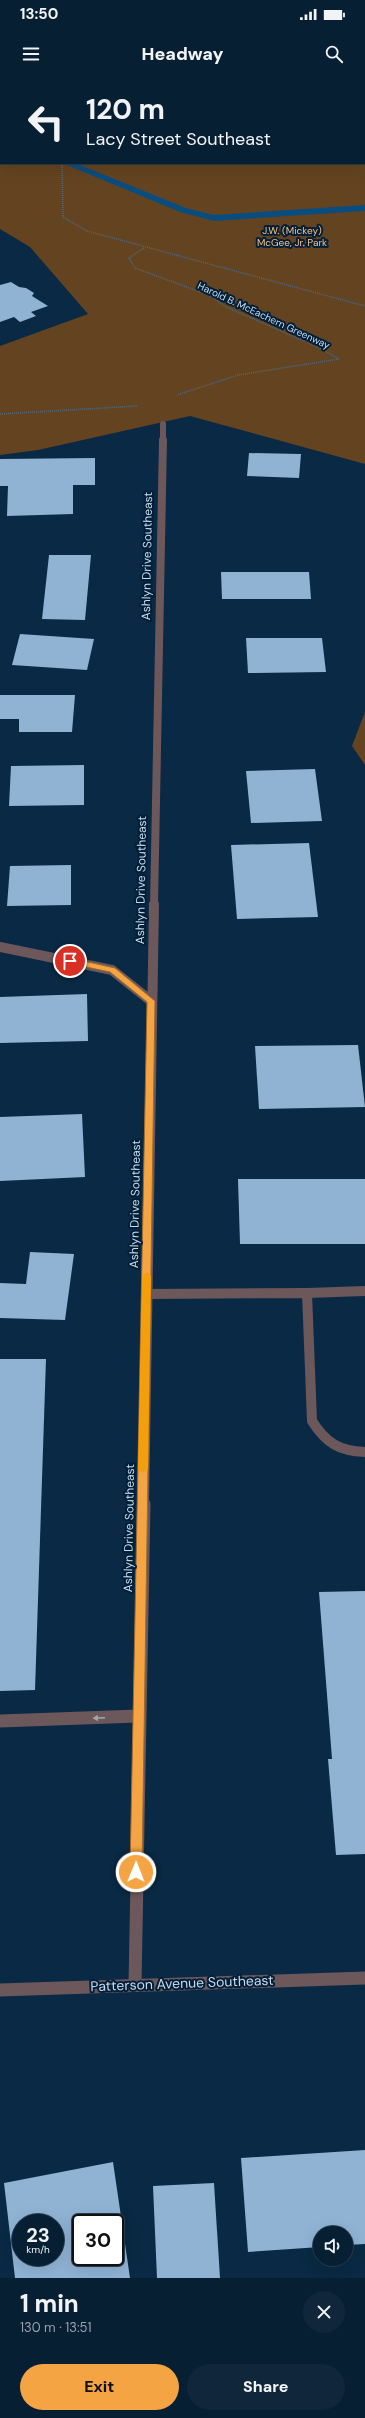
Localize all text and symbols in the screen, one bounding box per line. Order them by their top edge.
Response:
text: 13:50 [20,4,58,24]
text: Headway [142,42,223,66]
icon: menu [20,43,42,65]
icon: search [323,43,345,65]
text: 120 m [86,91,165,128]
icon: left [20,96,72,148]
text: Lacy Street Southeast [86,127,271,151]
park label: J.W. (Mickey) McGee, Jr. Park [257,224,327,249]
street label: Harold B. McEachern Greenway [196,279,332,352]
street label: Ashlyn Drive Southeast [138,491,156,620]
street label: Ashlyn Drive Southeast [132,815,150,944]
pin [53,944,87,978]
icon: arrive [59,950,81,972]
street label: Ashlyn Drive Southeast [126,1139,144,1268]
street label: Ashlyn Drive Southeast [120,1463,138,1592]
one-way arrow [93,1714,105,1721]
position arrow [115,1851,157,1893]
street label: Patterson Avenue Southeast [90,1971,274,1995]
speed limit sign: 30 [72,2214,124,2266]
text: 23 [26,2222,50,2248]
map controls [313,2226,353,2266]
button: sound [313,2226,353,2266]
text: km/h [26,2243,50,2256]
text: 1 min [20,2288,79,2319]
button: close [303,2291,345,2333]
text: 130 m · 13:51 [20,2319,92,2336]
button: Exit [20,2364,179,2410]
button: Share [187,2364,345,2410]

